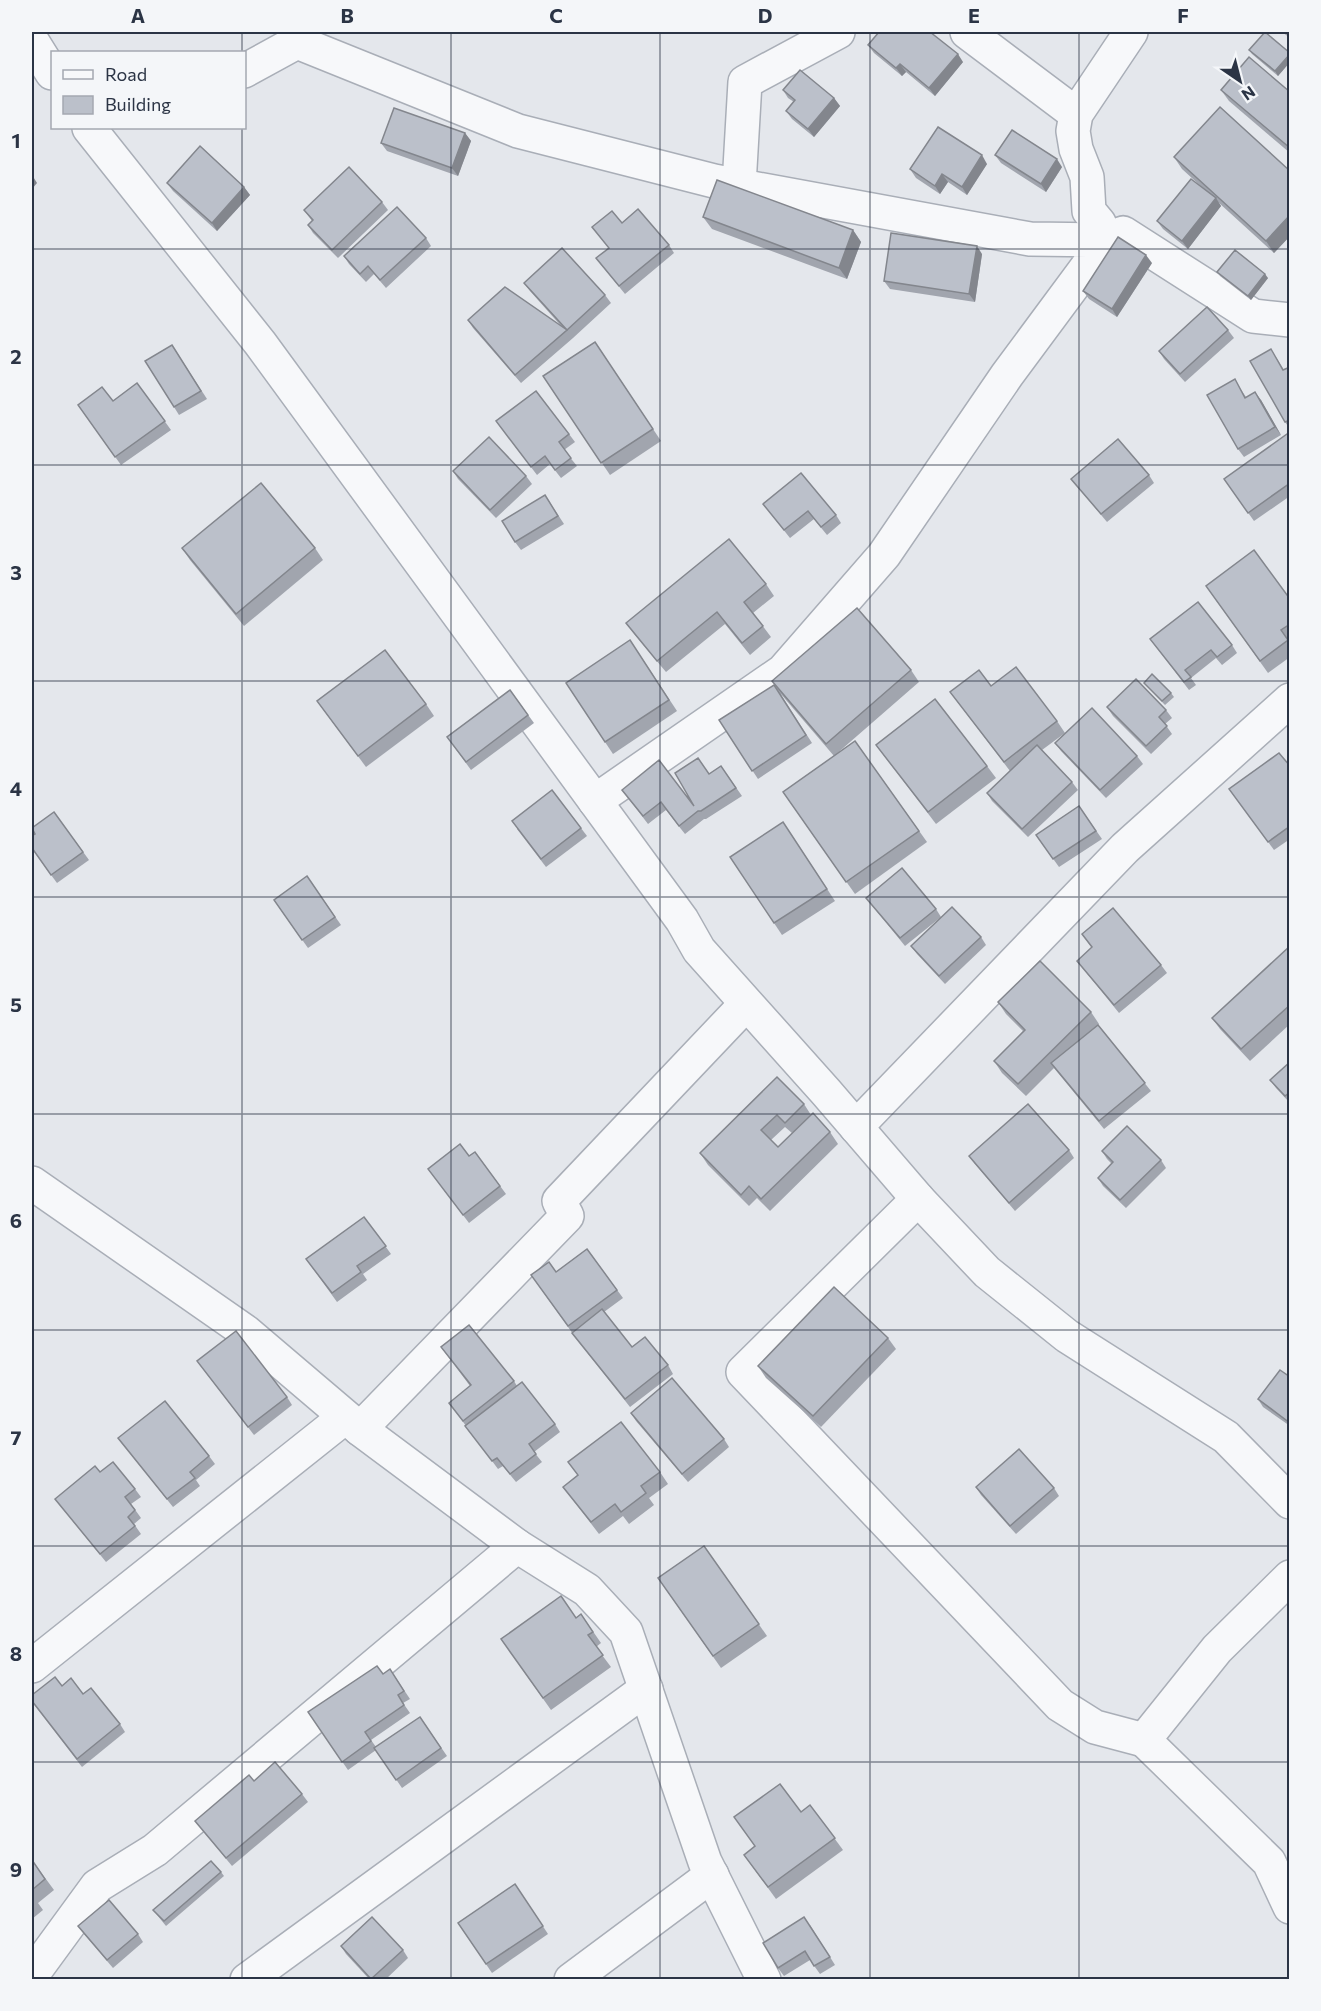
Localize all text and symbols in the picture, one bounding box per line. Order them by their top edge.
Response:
text: A [131,3,145,27]
text: B [340,3,354,27]
text: C [549,3,563,27]
text: D [758,3,772,27]
text: E [968,3,980,27]
text: F [1177,3,1189,27]
legend [51,51,246,129]
north arrow [1210,51,1270,111]
text: Road [105,63,147,85]
text: N [1239,82,1259,105]
text: Building [105,93,171,115]
text: 1 [11,128,21,152]
text: 2 [10,344,22,368]
text: 3 [10,560,22,584]
text: 4 [10,776,22,800]
text: 5 [10,992,22,1016]
text: 6 [10,1208,22,1232]
text: 7 [11,1425,22,1449]
text: 8 [10,1641,22,1665]
text: 9 [10,1857,22,1881]

